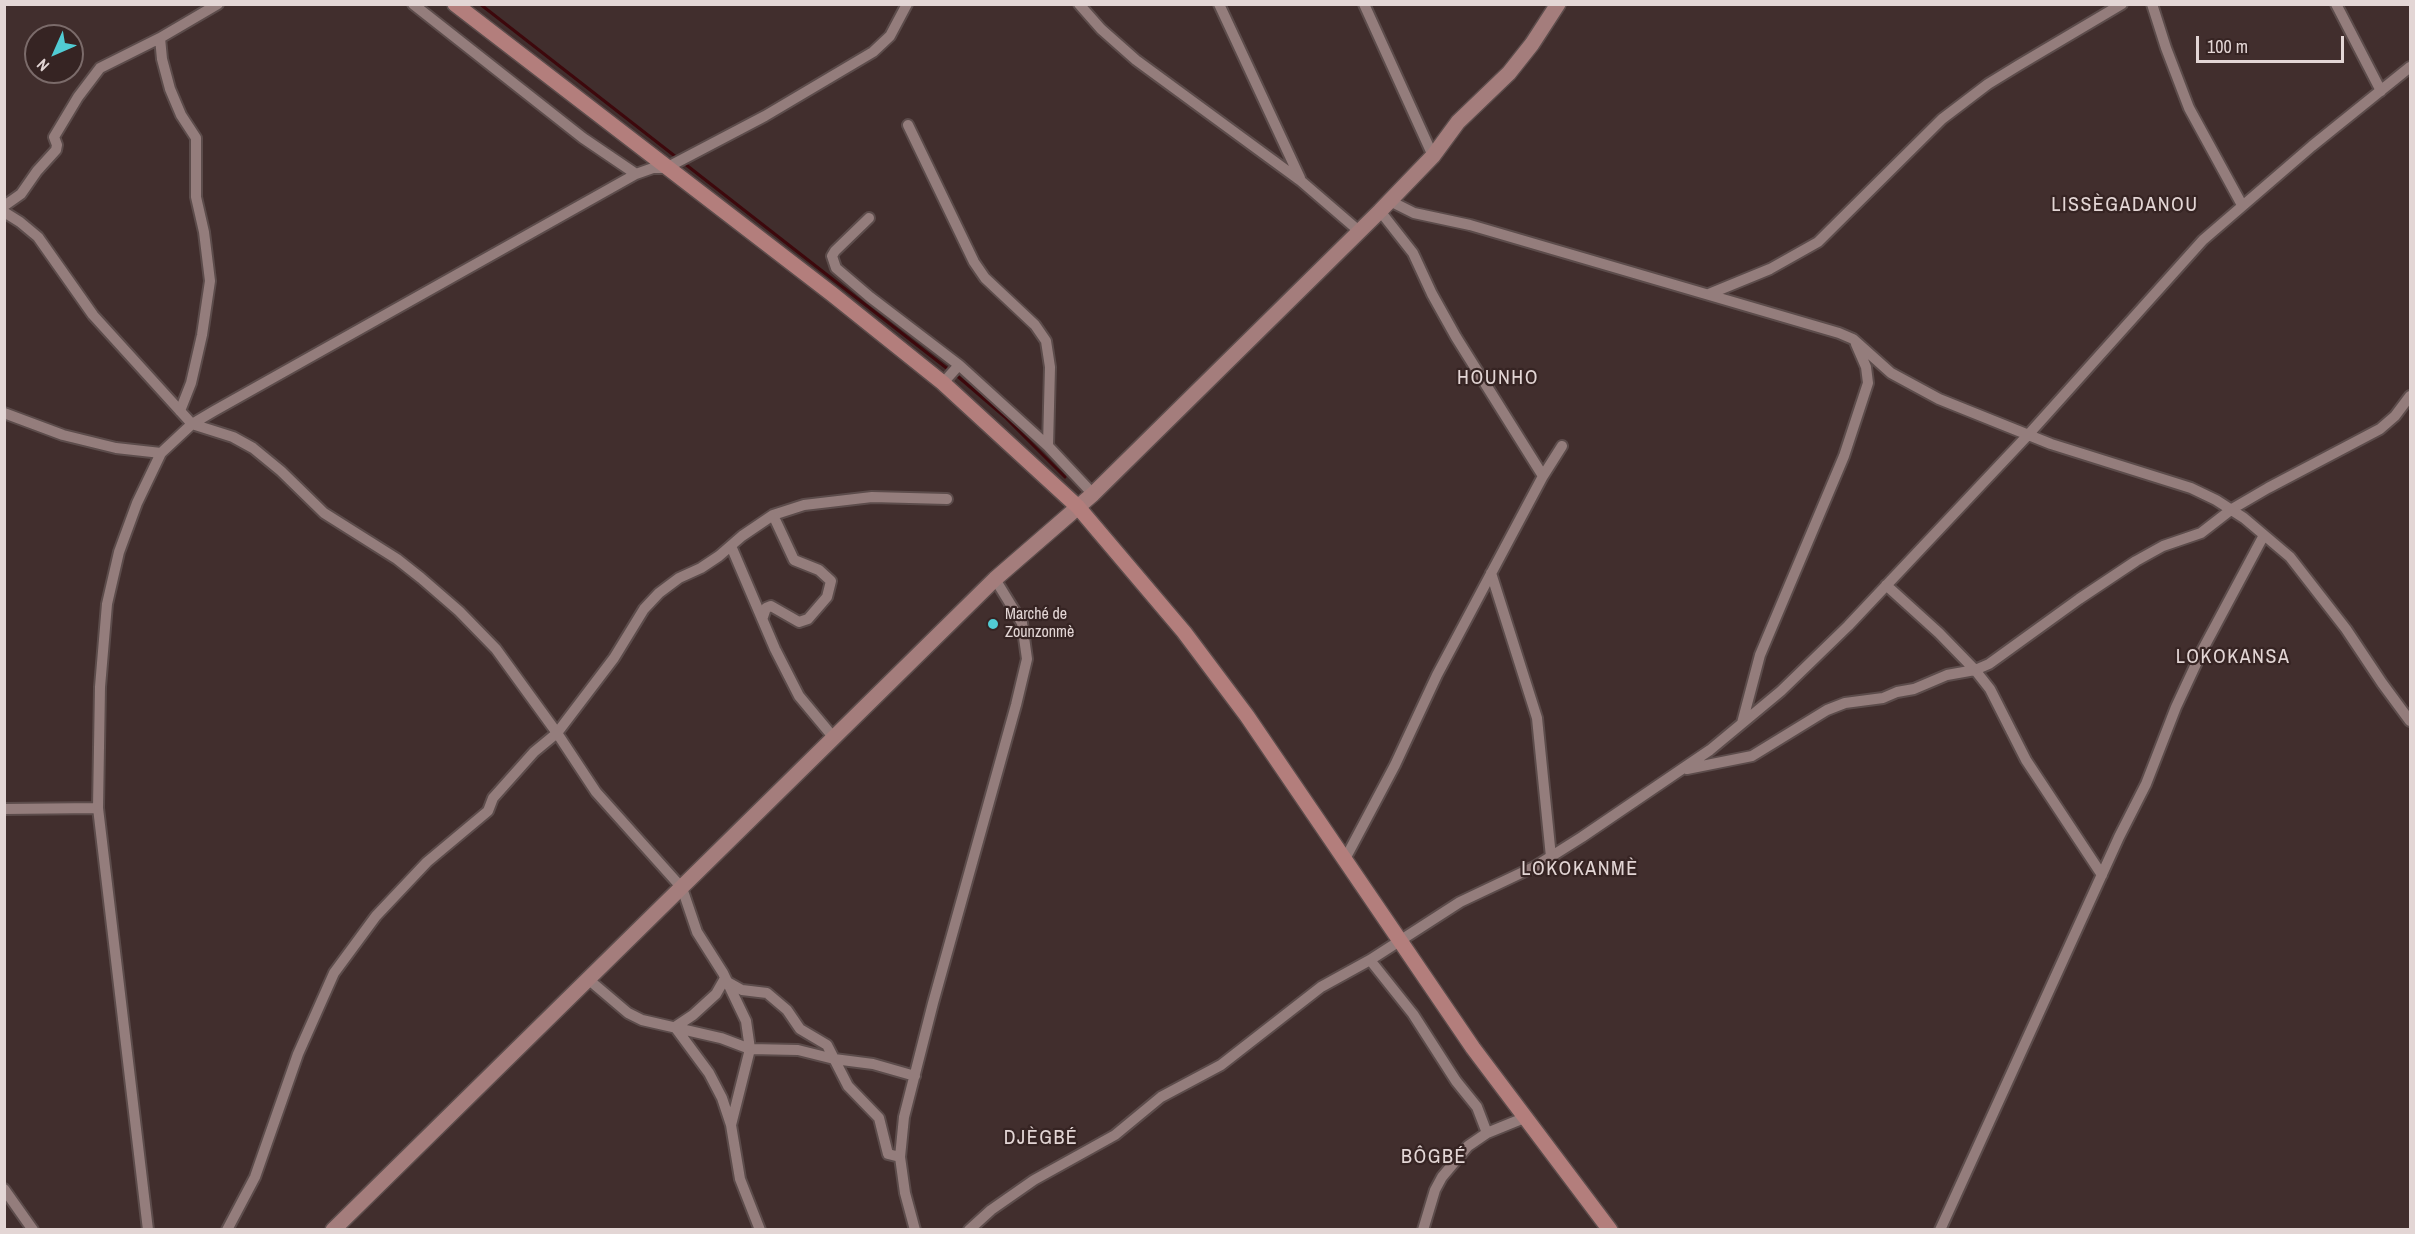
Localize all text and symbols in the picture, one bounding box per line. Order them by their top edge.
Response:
north arrow [24,24,84,84]
scale bar [2199,24,2348,62]
text: 100 m [2207,34,2248,59]
text: N [32,54,54,76]
district label: LISSÈGADANOU [2051,194,2199,218]
district label: HOUNHO [1457,367,1539,391]
place label: Marché de Zounzonmè [1005,605,1074,643]
marker: Marché de Zounzonmè [986,617,1000,631]
district label: LOKOKANSA [2176,646,2290,670]
district label: LOKOKANMÈ [1521,858,1639,882]
district label: DJÈGBÉ [1004,1127,1078,1151]
district label: BÔGBÉ [1401,1146,1467,1170]

